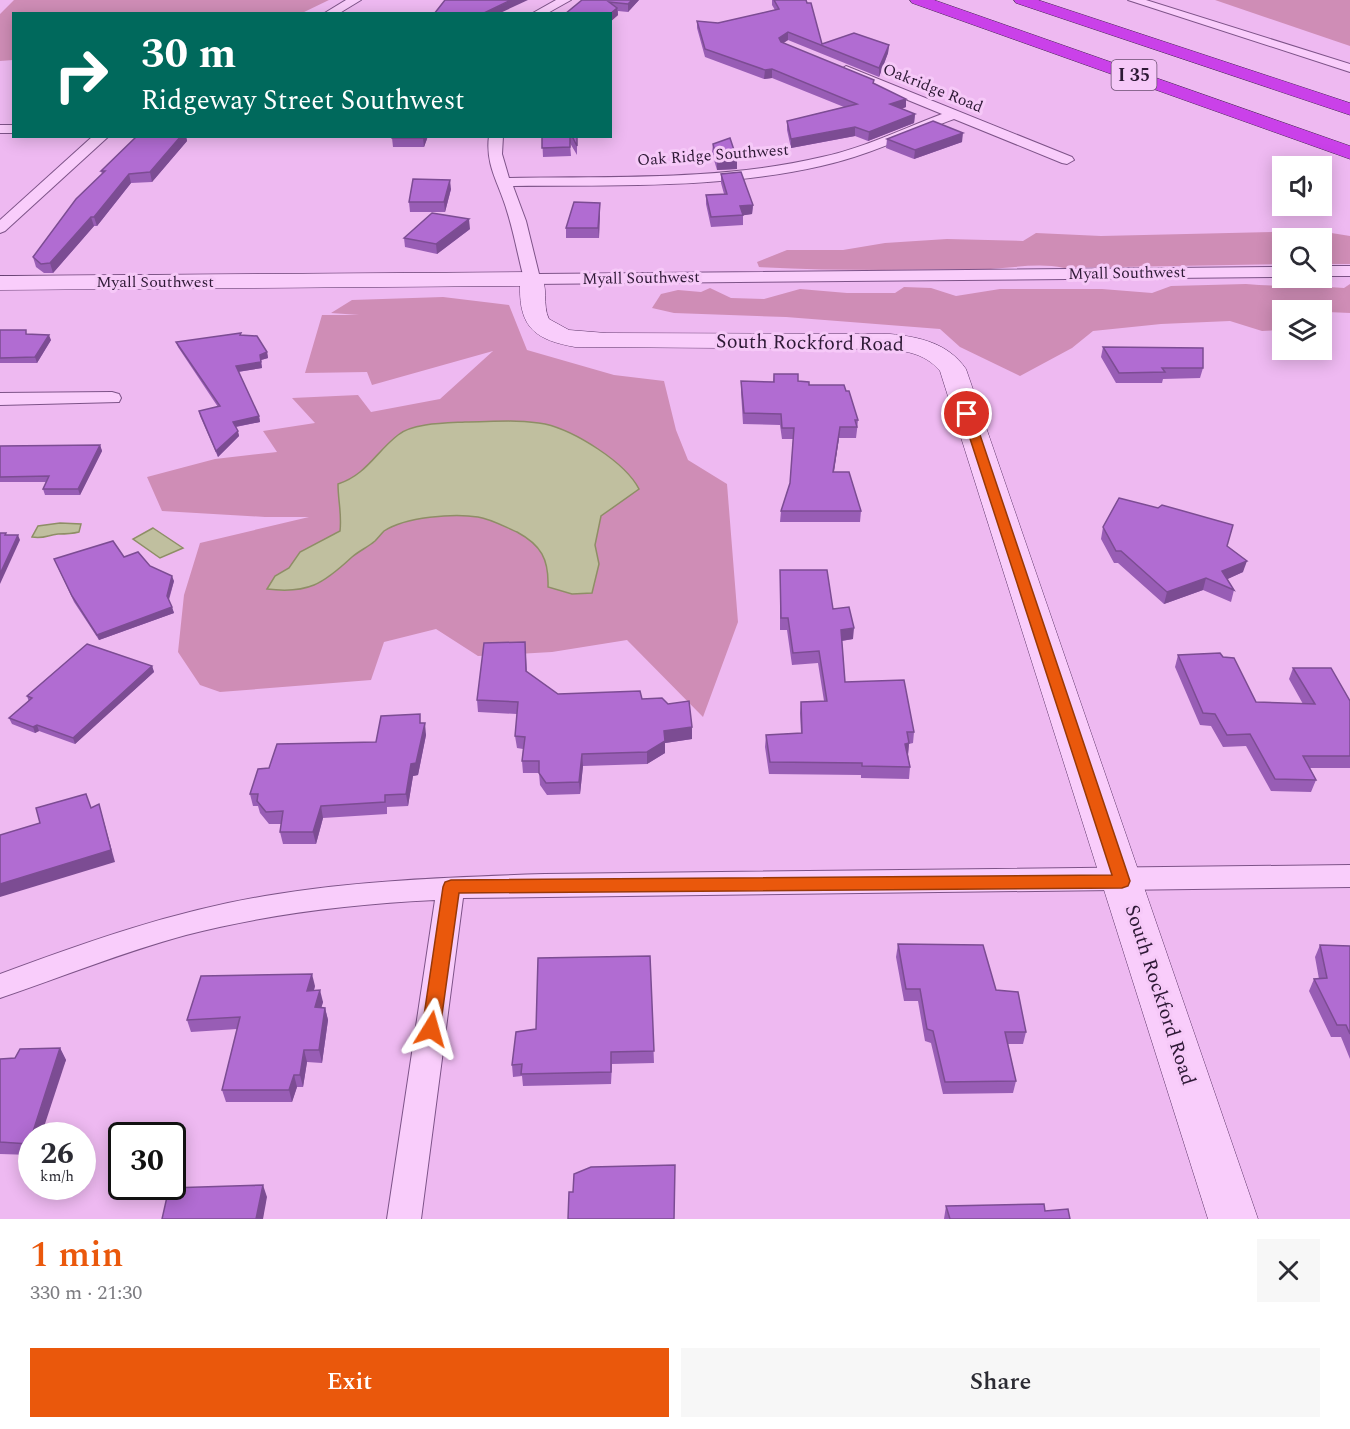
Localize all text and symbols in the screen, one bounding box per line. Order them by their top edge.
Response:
text: 30 m [141,23,236,86]
icon: right [42,36,120,114]
street label: Oakridge Road [879,57,987,119]
road number: I 35 [1112,60,1156,90]
text: Ridgeway Street Southwest [141,80,465,122]
street label: Oak Ridge Southwest [636,138,790,172]
map controls [1272,156,1332,360]
button: sound [1272,156,1332,216]
button: search [1272,228,1332,288]
street label: Myall Southwest [1068,260,1186,286]
street label: Myall Southwest [582,265,700,291]
street label: Myall Southwest [96,270,214,294]
button: layers [1272,300,1332,360]
street label: South Rockford Road [716,326,904,360]
pin [941,388,992,439]
icon: arrive [950,397,983,430]
street label: South Rockford Road [1117,901,1203,1089]
position arrow [399,997,463,1061]
speed limit sign: 30 [108,1122,186,1200]
text: 26 [40,1131,74,1177]
text: km/h [40,1165,74,1188]
text: 1 min [30,1228,123,1283]
button: close [1257,1239,1320,1302]
text: 330 m · 21:30 [30,1278,142,1308]
button: Exit [30,1348,669,1417]
button: Share [681,1348,1320,1417]

